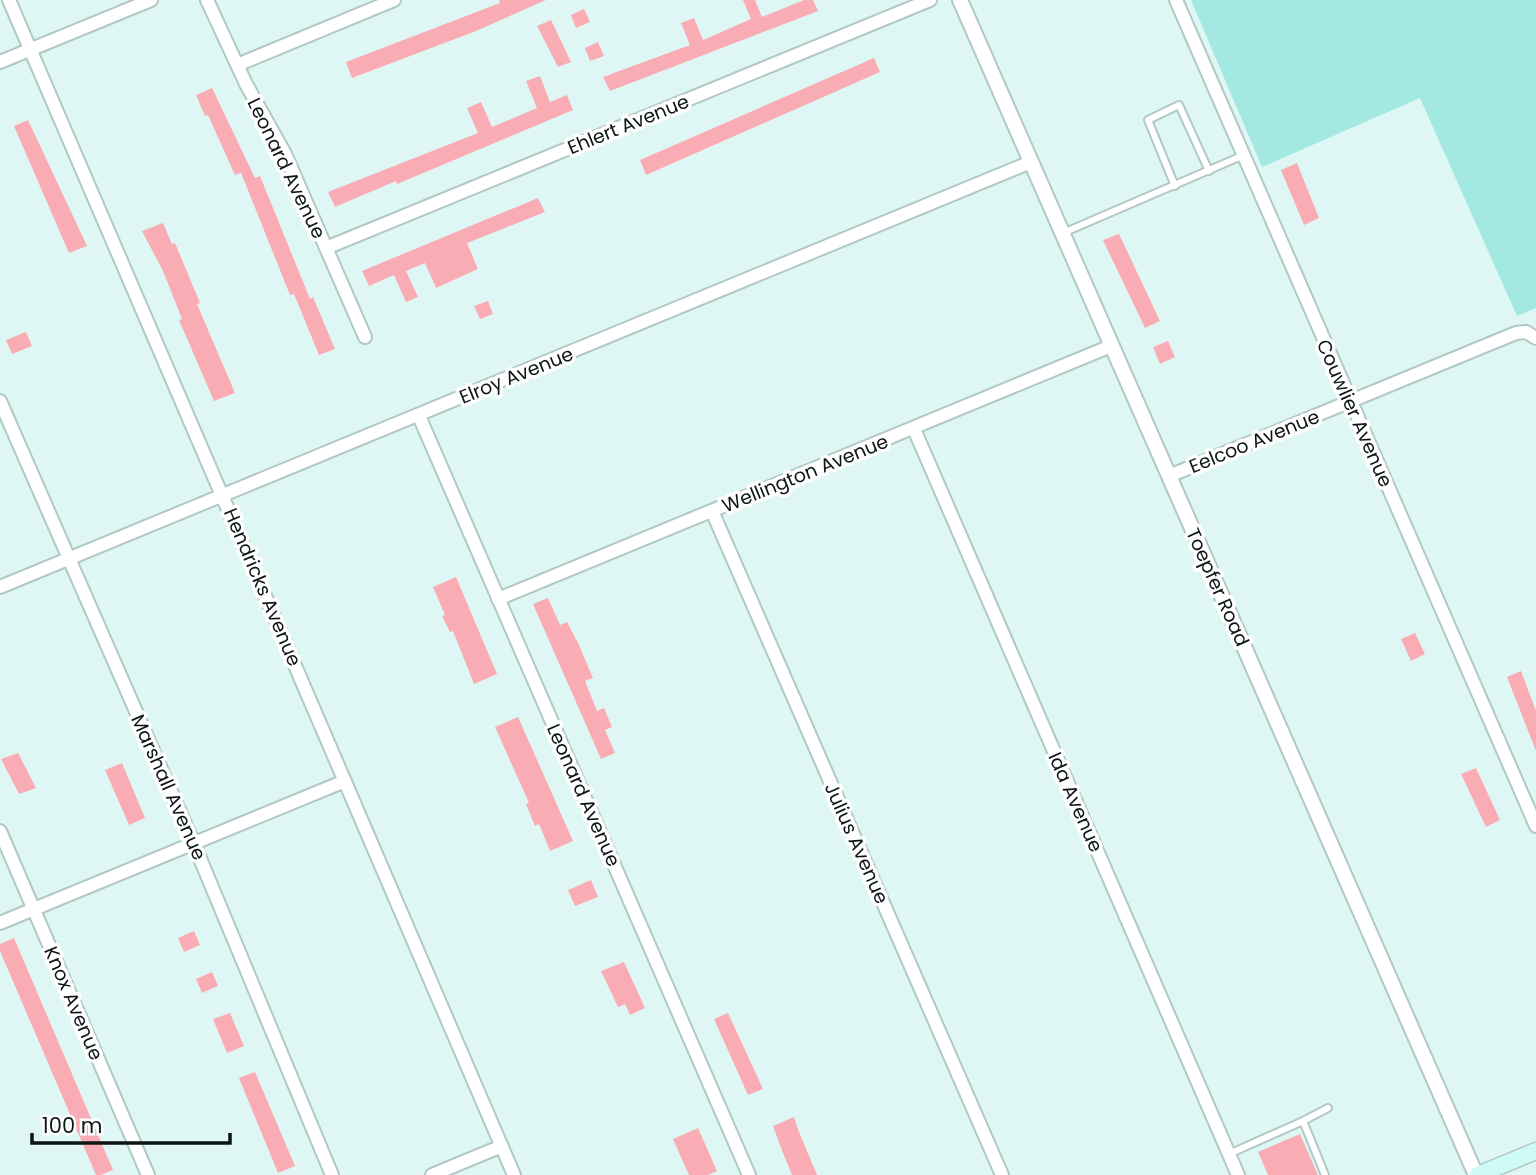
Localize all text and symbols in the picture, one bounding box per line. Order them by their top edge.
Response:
street label: Ehlert Avenue [563,88,693,161]
street label: Leonard Avenue [241,93,332,243]
street label: Couwlier Avenue [1310,335,1399,491]
street label: Elroy Avenue [455,340,577,411]
street label: Eelcoo Avenue [1185,403,1323,480]
street label: Wellington Avenue [718,428,892,519]
street label: Hendricks Avenue [217,504,308,670]
street label: Toepfer Road [1179,524,1256,651]
street label: Marshall Avenue [124,710,213,864]
street label: Leonard Avenue [540,720,627,871]
street label: Ida Avenue [1041,748,1110,856]
street label: Julius Avenue [818,778,895,908]
street label: Knox Avenue [37,942,110,1064]
scale bar [32,1102,229,1146]
text: 100 m [42,1111,102,1140]

